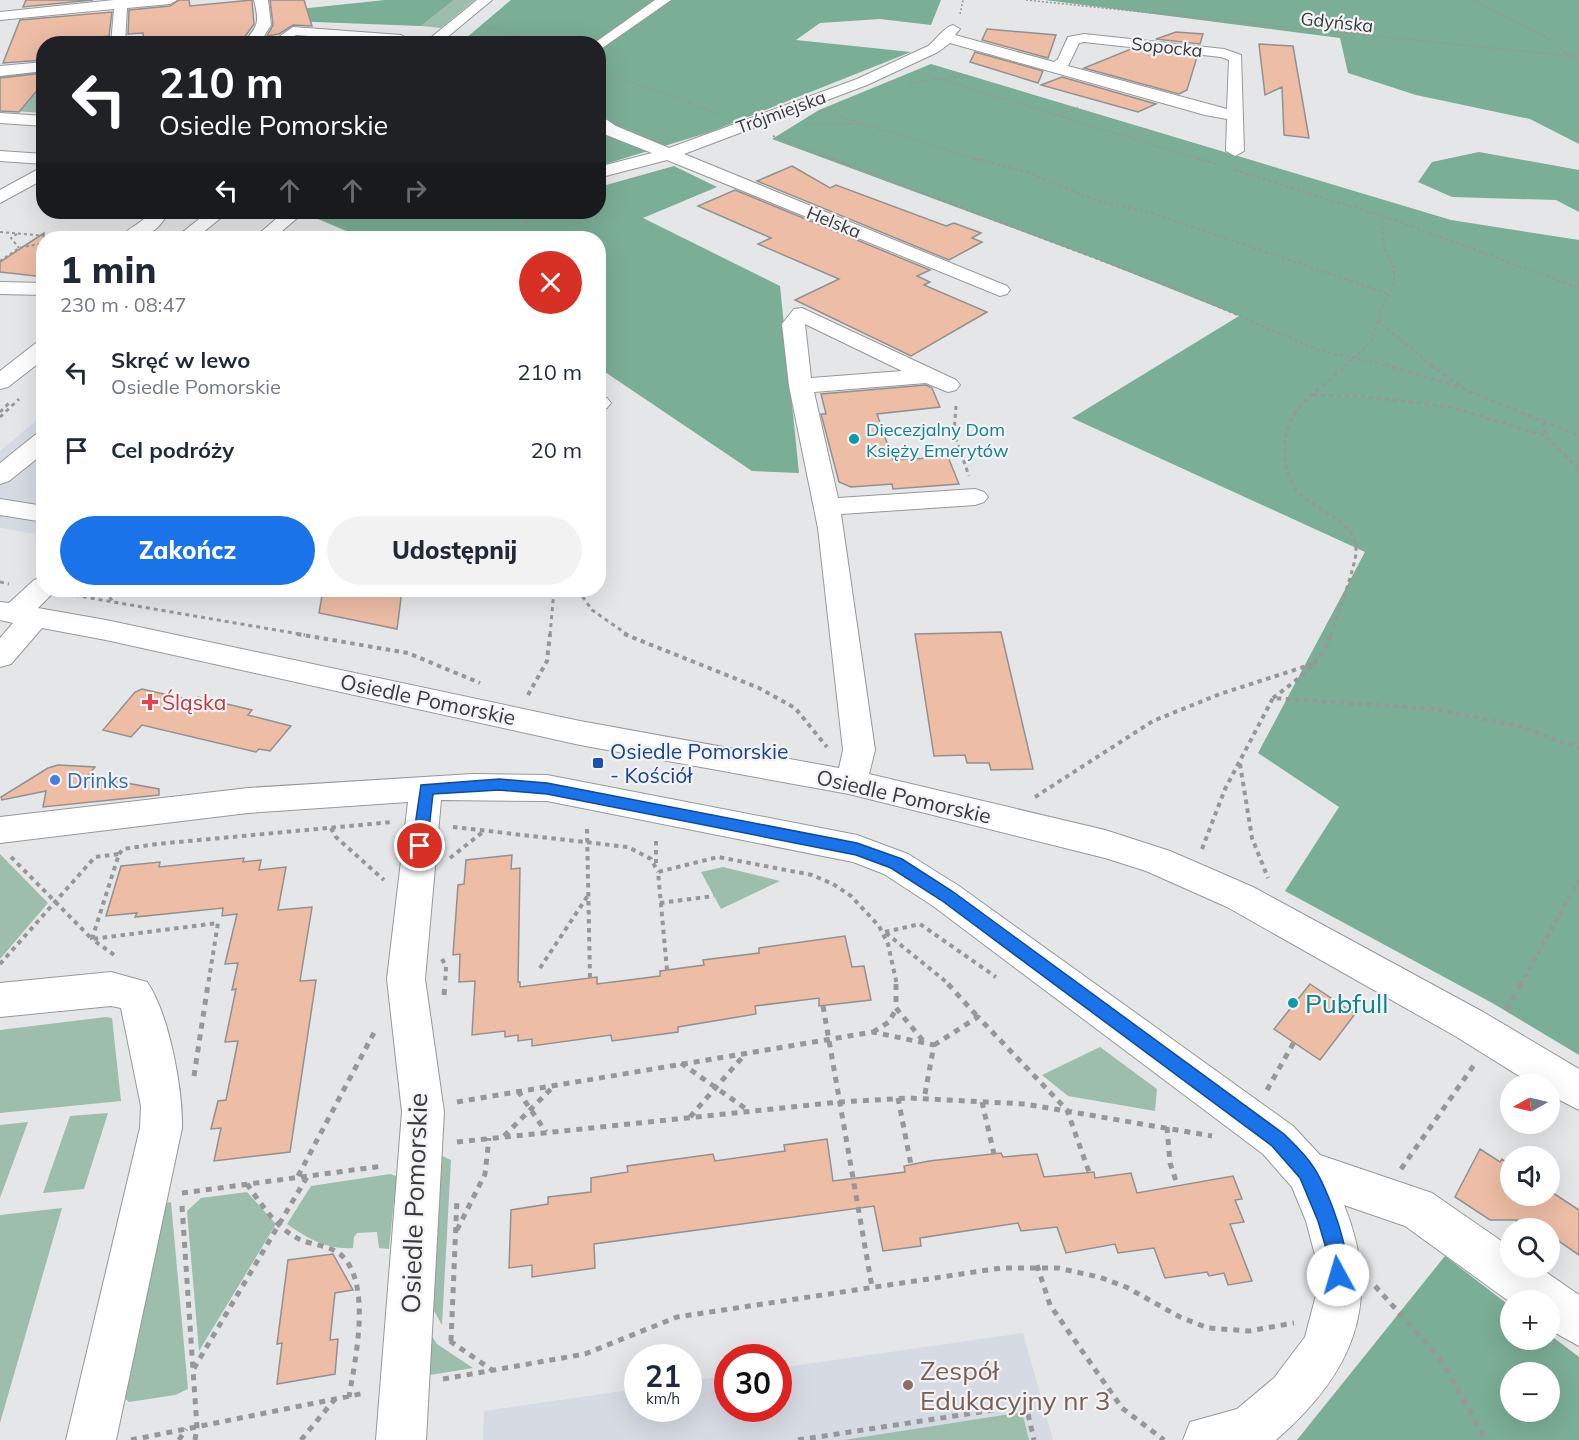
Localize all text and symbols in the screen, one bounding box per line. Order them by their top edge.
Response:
street label: Gdyńska [1300,7,1374,37]
street label: Sopocka [1130,32,1204,62]
text: 210 m [159,56,284,109]
icon: left [60,60,138,138]
street label: Trójmiejska [733,85,829,139]
text: Osiedle Pomorskie [159,108,388,142]
icon: left [210,174,243,207]
icon: ahead [273,174,306,207]
icon: ahead [336,174,369,207]
icon: right [399,174,432,207]
street label: Helska [803,201,865,243]
text: 1 min [60,247,156,292]
button: close [519,251,582,314]
text: 230 m · 08:47 [60,292,186,317]
text: Skręć w lewo [111,346,250,374]
icon: left [60,356,93,389]
text: 210 m [517,358,582,386]
text: Osiedle Pomorskie [111,374,281,399]
place label: Diecezjalny Dom Księży Emerytów [866,418,1009,462]
marker: Diecezjalny Dom Księży Emerytów [847,432,861,446]
icon: arrive [60,434,93,467]
text: Cel podróży [111,436,234,464]
text: 20 m [531,436,582,464]
button: Zakończ [60,516,315,585]
button: Udostępnij [327,516,582,585]
street label: Osiedle Pomorskie [338,668,518,730]
place label: Śląska [162,689,226,715]
marker: Śląska [143,695,157,709]
place label: Osiedle Pomorskie - Kościół [610,738,788,788]
marker: Osiedle Pomorskie - Kościół [591,756,605,770]
street label: Osiedle Pomorskie [814,763,994,829]
place label: Drinks [67,767,129,793]
marker: Drinks [48,773,62,787]
pin [394,820,445,871]
icon: arrive [403,829,436,862]
place label: Pubfull [1305,987,1388,1020]
marker: Pubfull [1286,996,1300,1010]
north arrow [1500,1074,1560,1134]
map controls [1500,1074,1560,1422]
street label: Osiedle Pomorskie [394,1092,434,1314]
button: sound [1500,1146,1560,1206]
button: search [1500,1218,1560,1278]
position arrow [1306,1243,1370,1307]
button: + [1500,1290,1560,1350]
speed limit sign: 30 [714,1344,792,1422]
place label: Zespół Edukacyjny nr 3 [920,1354,1110,1417]
text: 21 [645,1357,681,1395]
button: − [1500,1362,1560,1422]
marker: Zespół Edukacyjny nr 3 [901,1378,915,1392]
text: km/h [646,1389,680,1408]

